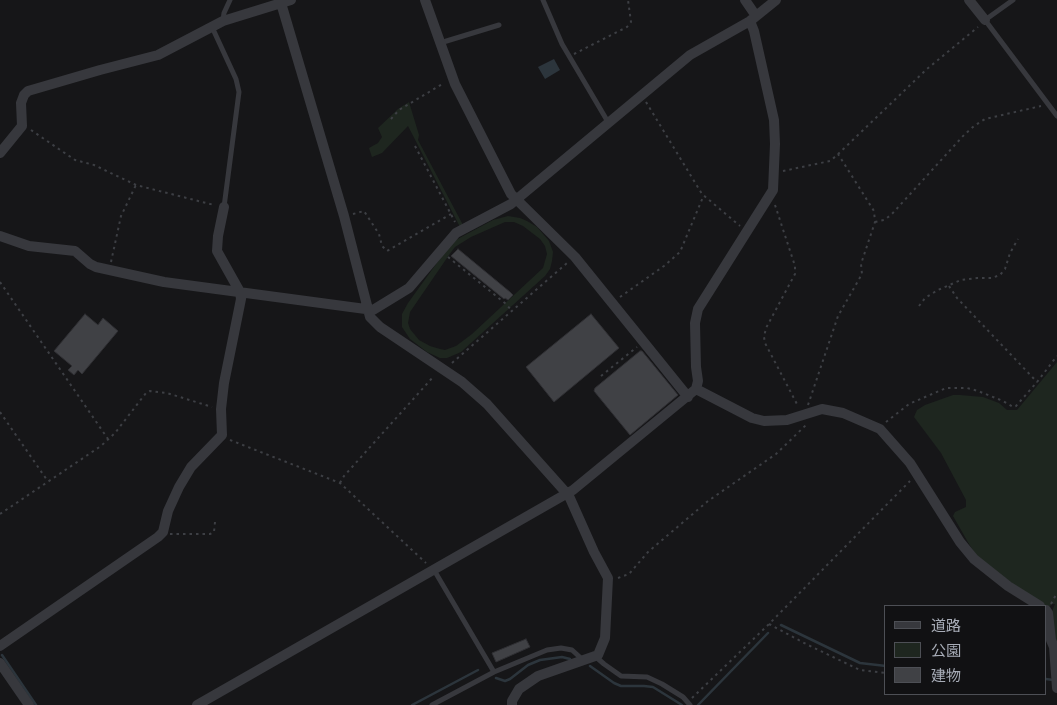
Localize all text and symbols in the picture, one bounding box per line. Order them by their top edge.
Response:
legend [884,605,1047,695]
text: 道路 [931,617,961,634]
text: 公園 [931,642,961,659]
text: 建物 [931,667,961,684]

